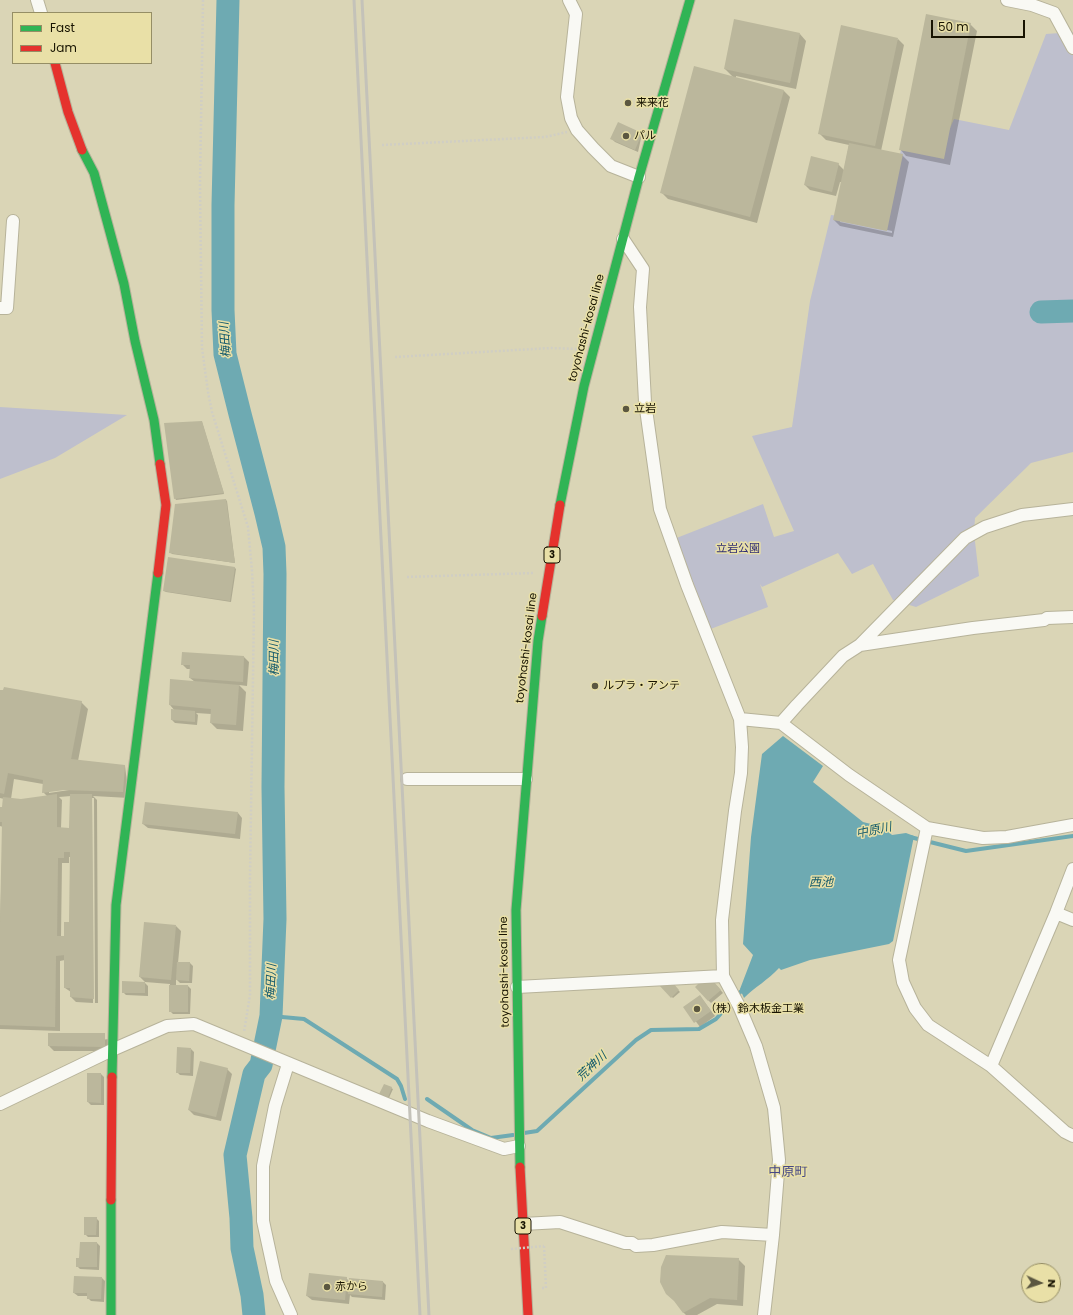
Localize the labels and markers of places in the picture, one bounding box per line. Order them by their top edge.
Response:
place label: 来来花 [636,96,669,110]
marker: 来来花 [623,98,633,108]
place label: パル [634,129,656,143]
marker: パル [621,131,631,141]
place label: 立岩 [634,402,656,416]
marker: 立岩 [621,404,631,414]
place label: ルプラ・アンテ [603,679,680,693]
marker: ルプラ・アンテ [590,681,600,691]
place label: （株）鈴木板金工業 [705,1002,804,1016]
marker: （株）鈴木板金工業 [692,1004,702,1014]
place label: 赤から [335,1280,368,1294]
marker: 赤から [322,1282,332,1292]

